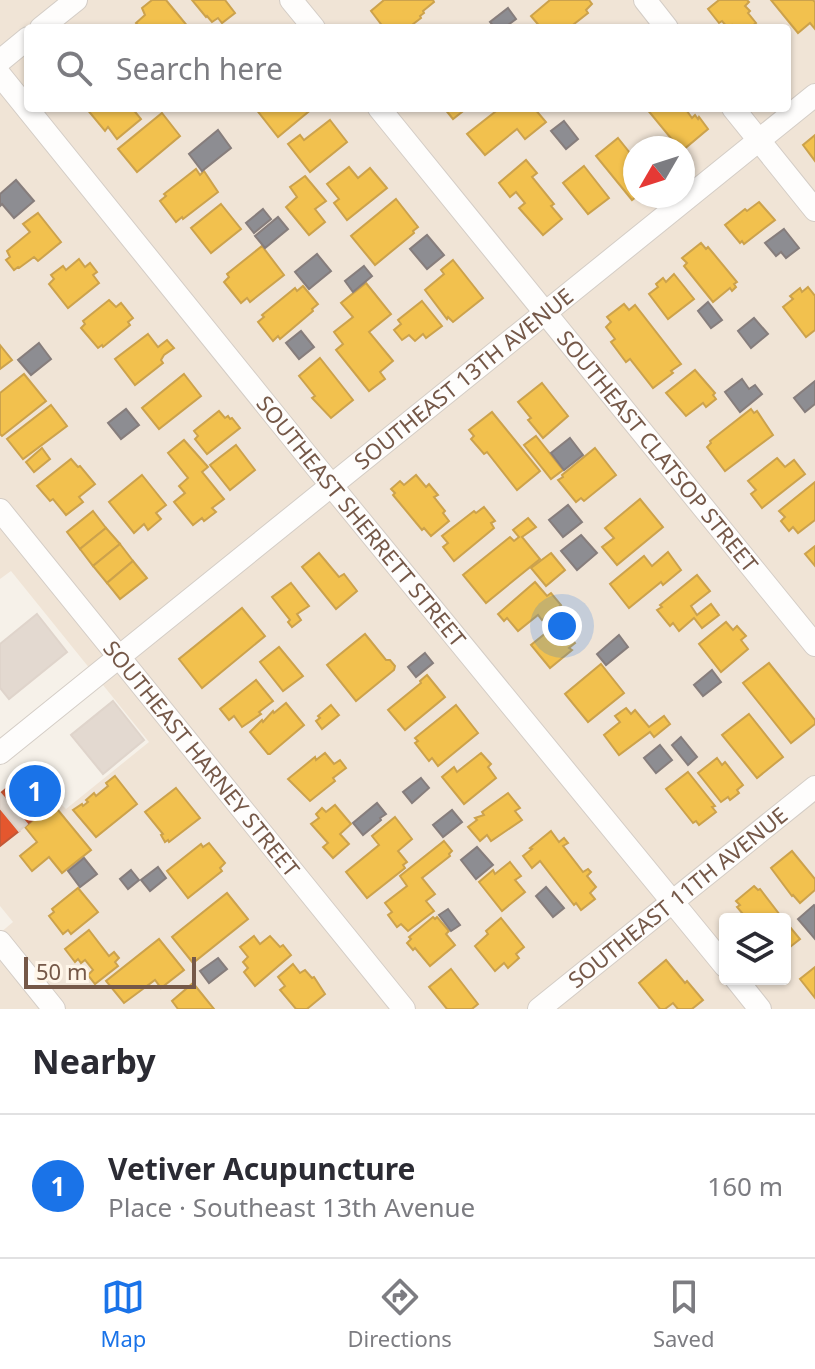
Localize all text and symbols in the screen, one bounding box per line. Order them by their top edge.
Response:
search box [24,24,791,112]
icon: search [52,46,96,90]
text: Search here [116,48,283,89]
north arrow [623,136,695,208]
street label: SOUTHEAST 13TH AVENUE [347,280,579,475]
street label: SOUTHEAST CLATSOP STREET [551,323,766,578]
street label: SOUTHEAST SHERRETT STREET [250,389,473,652]
your location [542,606,582,646]
street label: SOUTHEAST HARNEY STREET [97,634,307,883]
pin: 1 [9,761,61,821]
street label: SOUTHEAST 11TH AVENUE [561,799,793,994]
map controls [719,913,791,985]
button: layers [719,913,791,985]
scale bar [24,953,196,989]
text: 50 m [36,956,87,986]
text: Nearby [32,1038,156,1084]
text: Vetiver Acupuncture [108,1148,415,1189]
text: 1 [51,1168,65,1204]
text: 160 m [707,1168,783,1204]
text: Place · Southeast 13th Avenue [108,1189,475,1225]
tab: Map [101,1275,146,1353]
tab: Directions [347,1275,452,1353]
tab: Saved [653,1275,714,1353]

